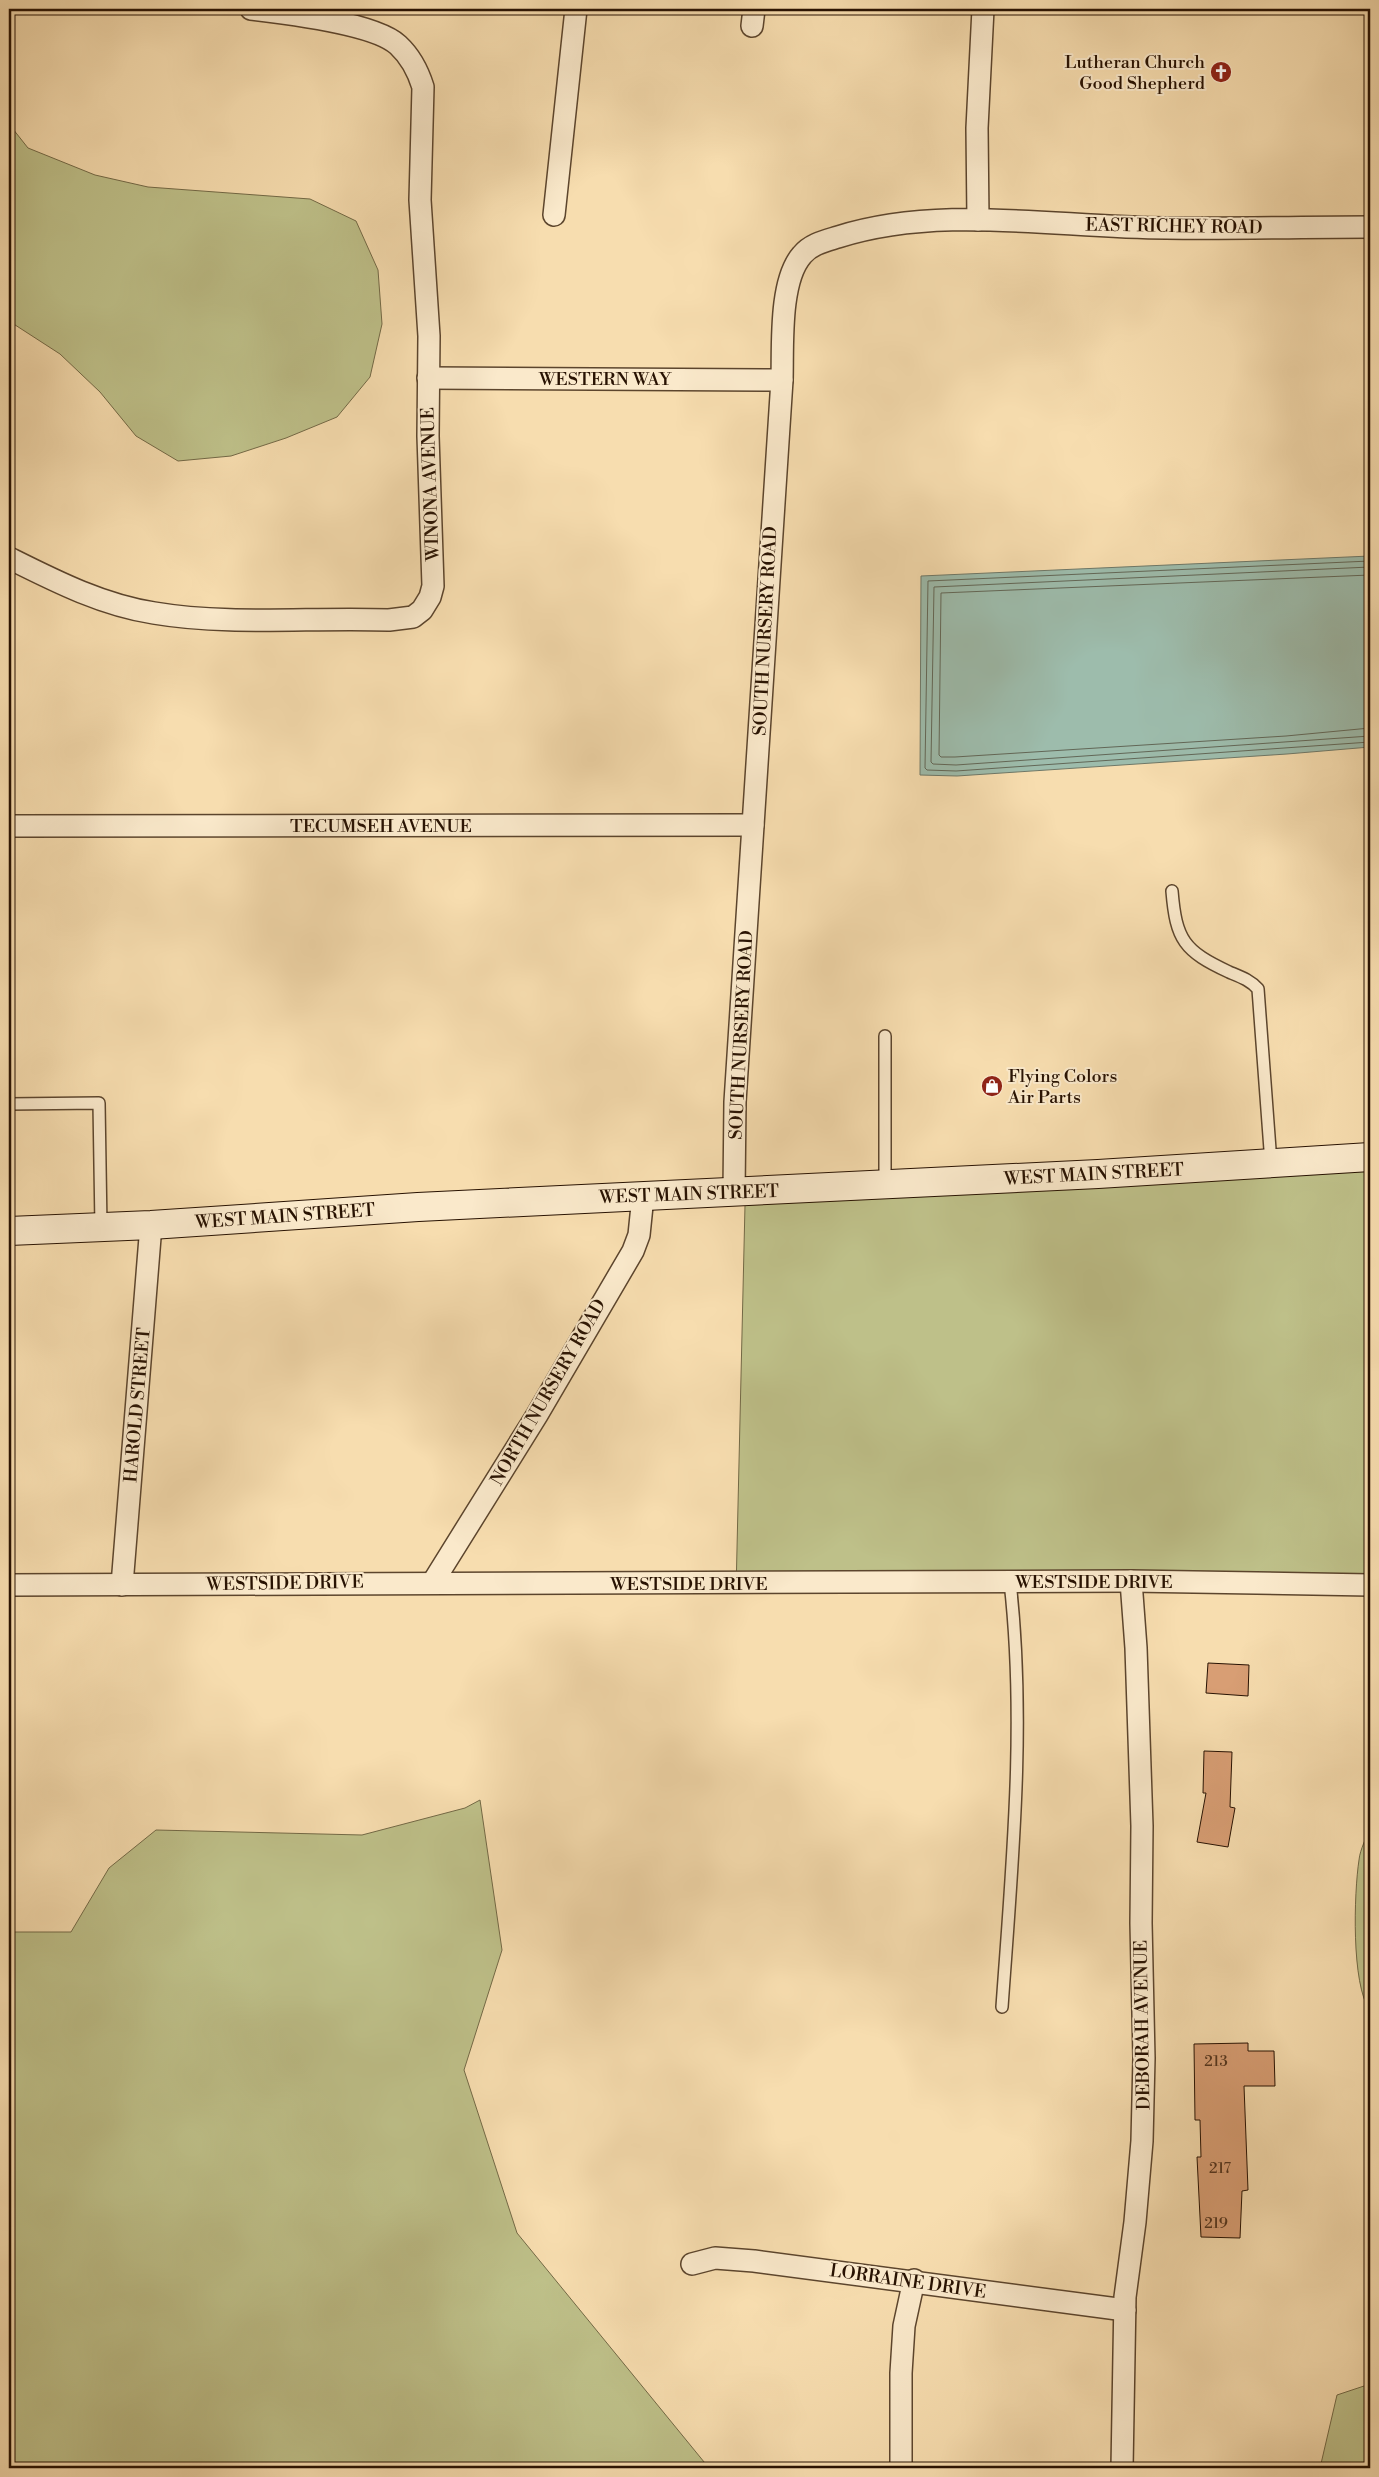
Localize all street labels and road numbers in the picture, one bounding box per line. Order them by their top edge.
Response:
street label: EAST RICHEY ROAD [1085,213,1263,240]
street label: WESTERN WAY [538,368,672,391]
street label: WINONA AVENUE [416,407,445,562]
street label: SOUTH NURSERY ROAD [749,526,782,736]
street label: TECUMSEH AVENUE [290,815,472,838]
street label: SOUTH NURSERY ROAD [725,930,758,1140]
street label: WEST MAIN STREET [1002,1158,1185,1191]
street label: WEST MAIN STREET [598,1180,780,1209]
street label: WEST MAIN STREET [193,1199,376,1234]
street label: NORTH NURSERY ROAD [486,1295,611,1490]
street label: HAROLD STREET [119,1326,156,1483]
street label: WESTSIDE DRIVE [205,1571,364,1596]
street label: WESTSIDE DRIVE [1014,1571,1173,1594]
street label: WESTSIDE DRIVE [609,1573,768,1596]
street label: DEBORAH AVENUE [1130,1940,1155,2110]
street label: LORRAINE DRIVE [828,2259,988,2304]

